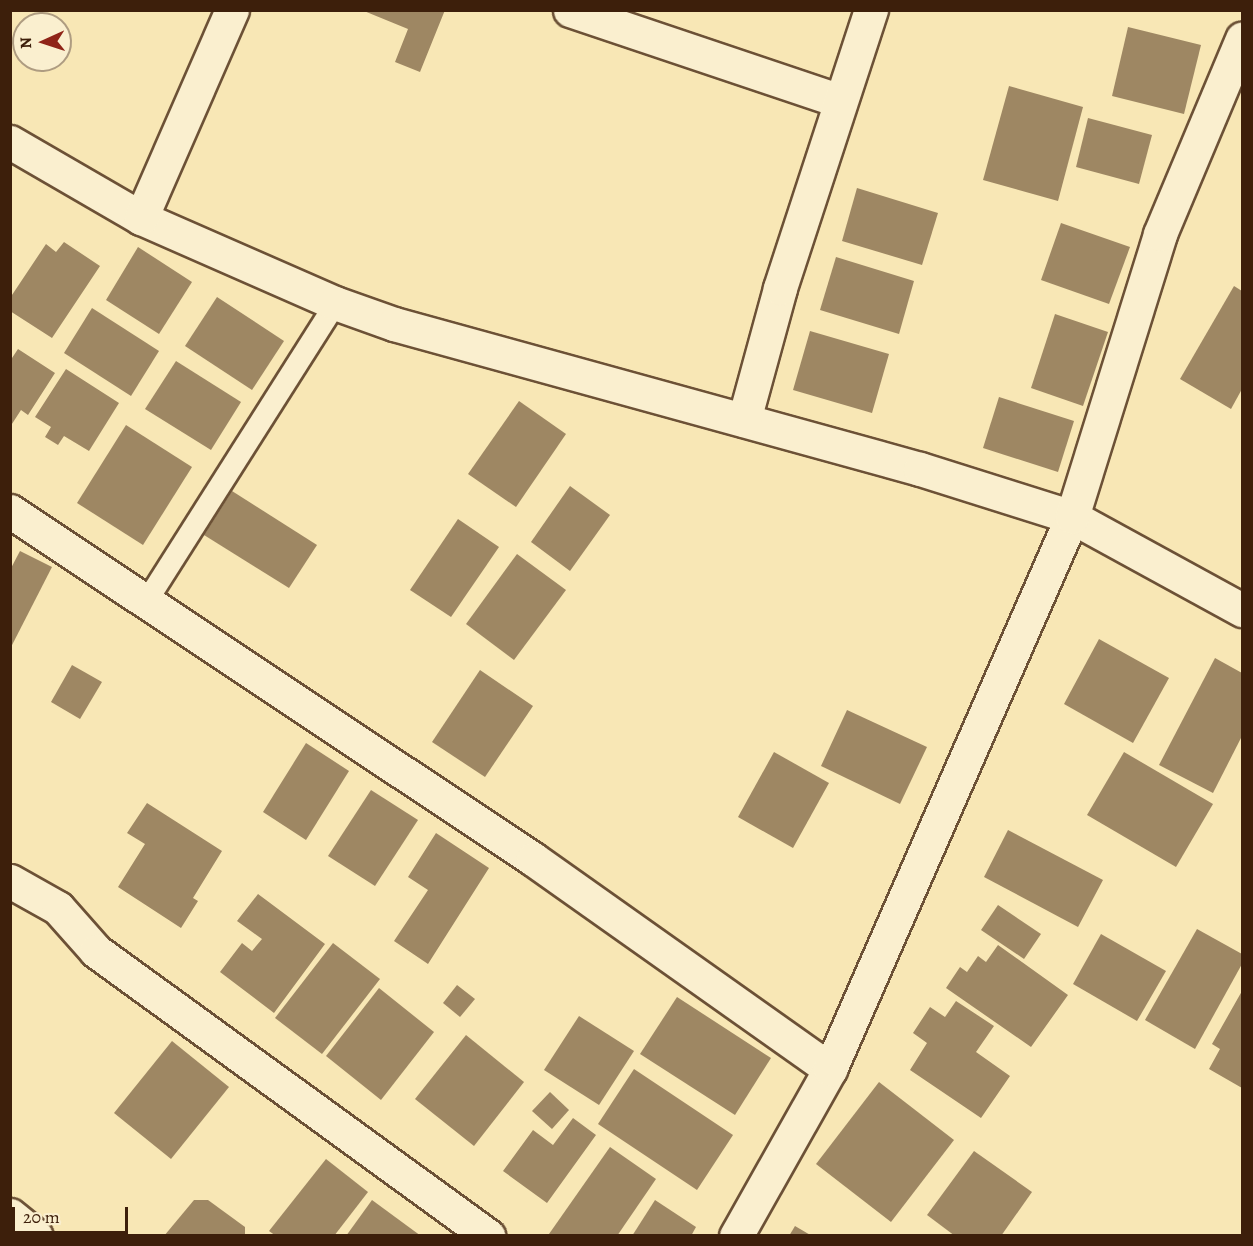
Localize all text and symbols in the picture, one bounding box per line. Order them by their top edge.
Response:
north arrow [12,12,72,72]
text: N [15,36,37,49]
scale bar [15,1195,130,1233]
text: 20 m [23,1205,60,1229]

